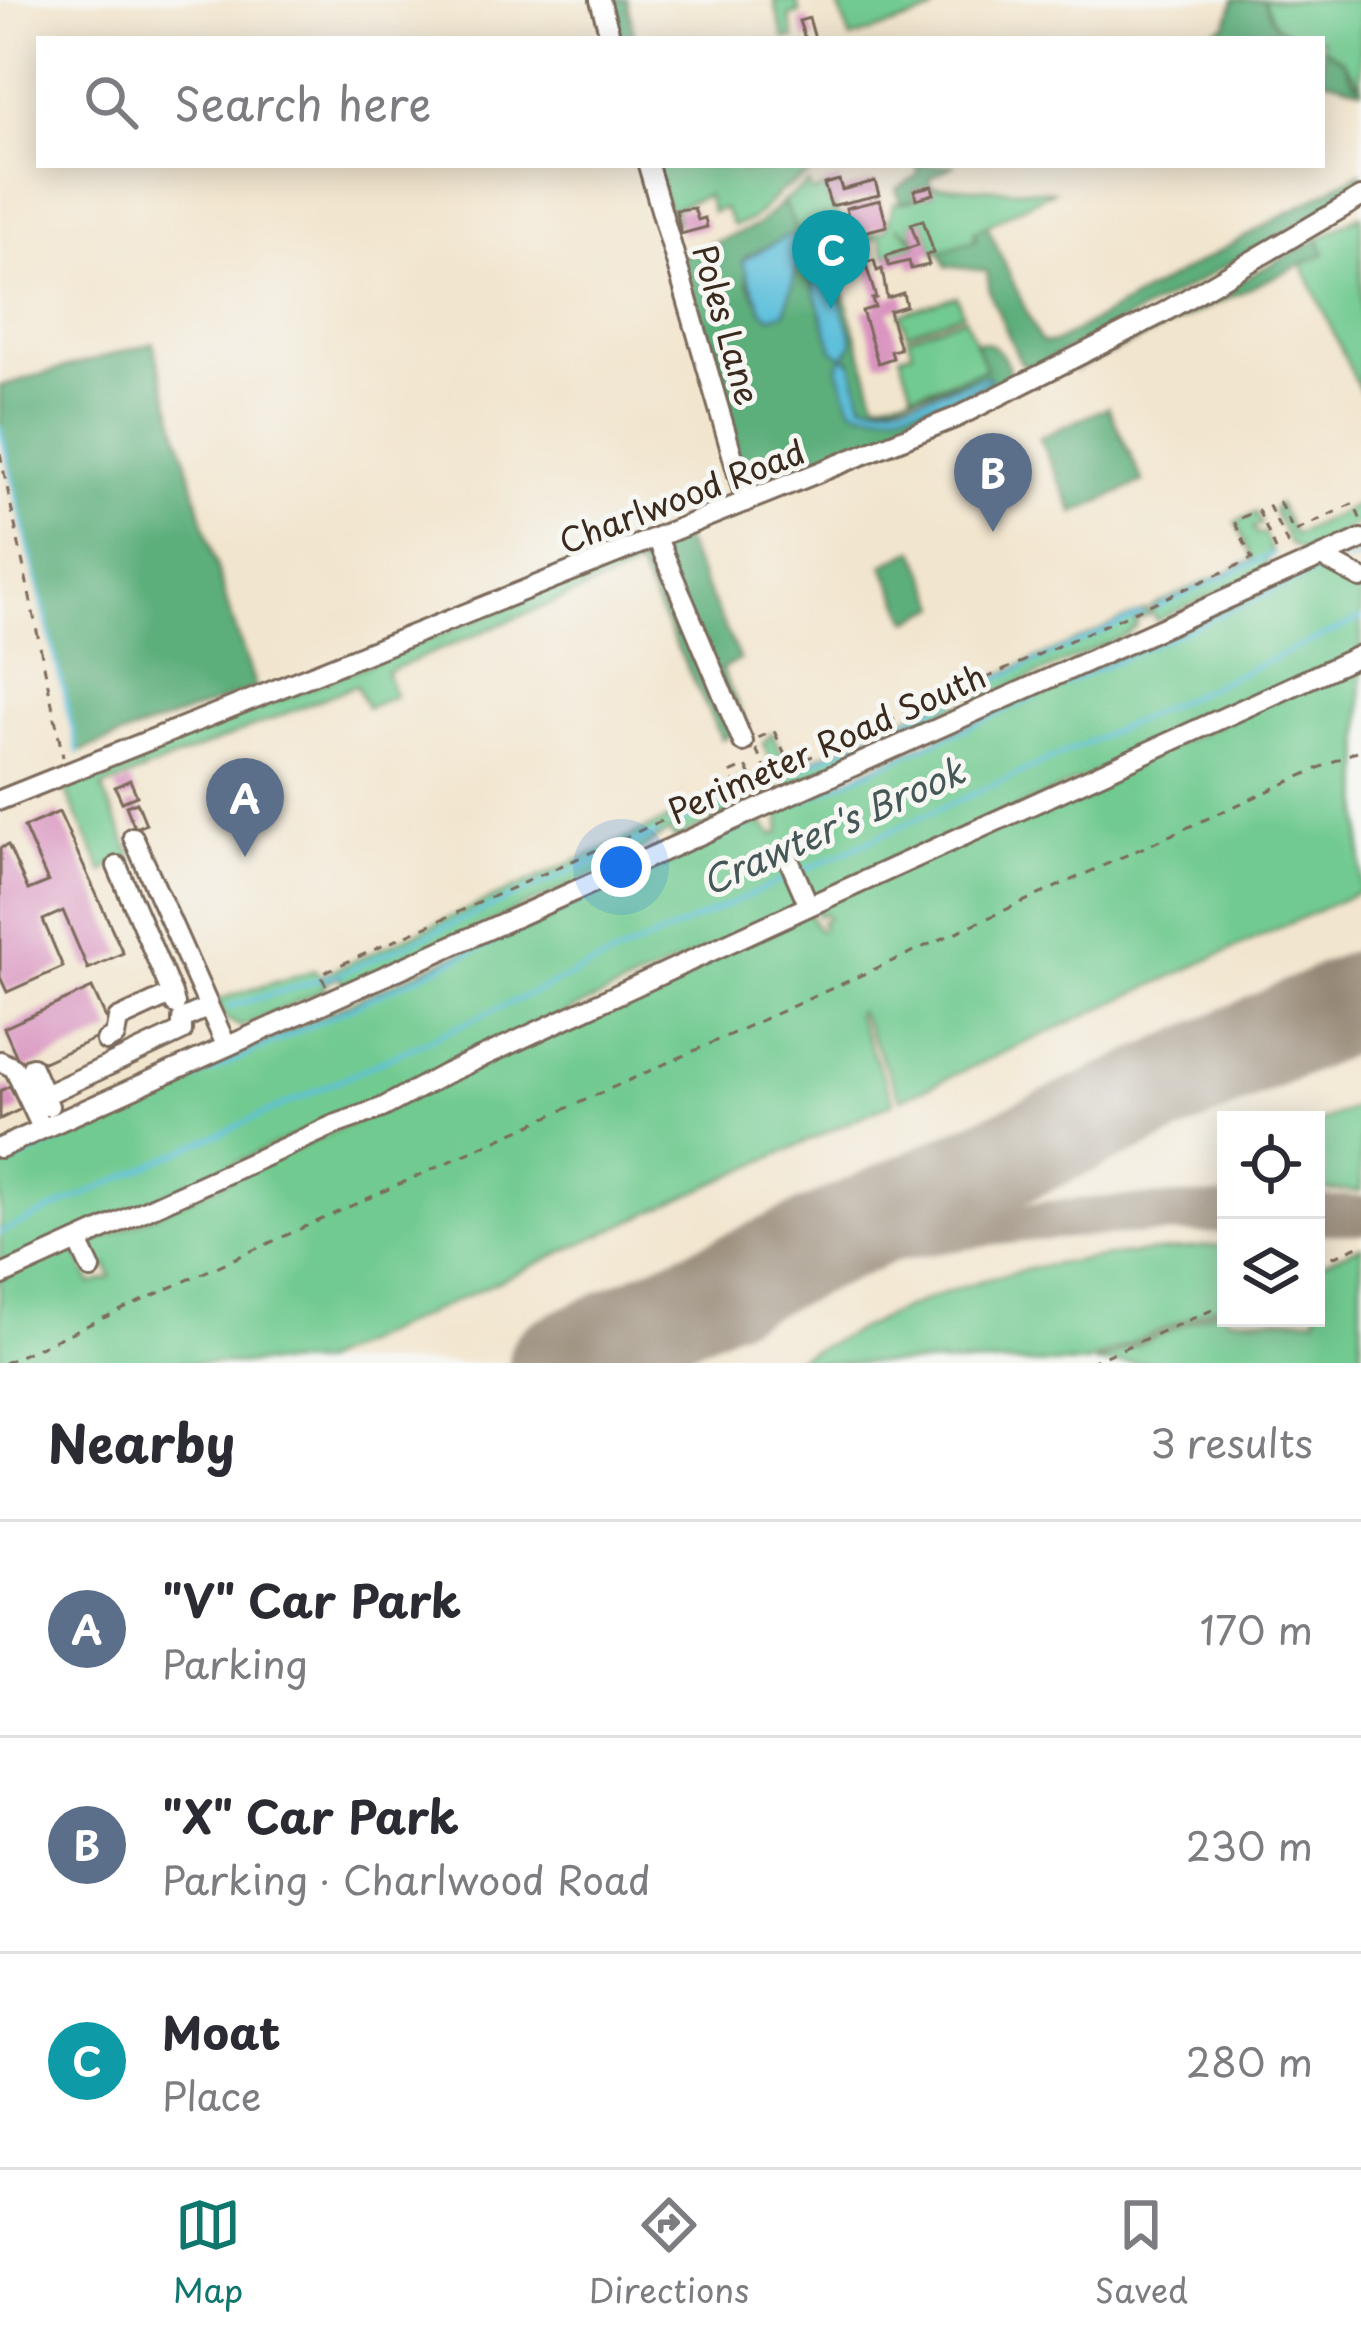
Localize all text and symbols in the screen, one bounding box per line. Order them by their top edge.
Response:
search box [36,36,1325,168]
text: Search here [174,68,431,136]
icon: search [78,69,144,135]
pin: C [792,210,870,309]
street label: Poles Lane [681,238,775,411]
street label: Charlwood Road [551,425,811,565]
pin: B [954,433,1032,532]
street label: Perimeter Road South [659,650,993,835]
water label: Crawter's Brook [692,742,973,907]
pin: A [206,758,284,857]
your location [591,837,651,897]
map controls [1217,1111,1325,1327]
button: locate [1217,1111,1325,1219]
button: layers [1217,1219,1325,1327]
text: Nearby [48,1403,235,1480]
text: 3 results [1150,1412,1313,1471]
text: "V" Car Park [162,1565,461,1633]
text: A [72,1599,102,1658]
text: 170 m [1200,1599,1313,1658]
text: Parking [162,1633,308,1692]
text: "X" Car Park [162,1781,459,1849]
text: B [74,1815,100,1874]
text: 230 m [1186,1815,1313,1874]
text: Parking · Charlwood Road [162,1849,651,1908]
text: Moat [162,1997,281,2065]
text: C [72,2031,102,2090]
text: 280 m [1186,2031,1313,2090]
text: Place [162,2065,262,2124]
tab: Map [173,2192,243,2314]
tab: Directions [589,2192,749,2314]
tab: Saved [1095,2192,1188,2314]

